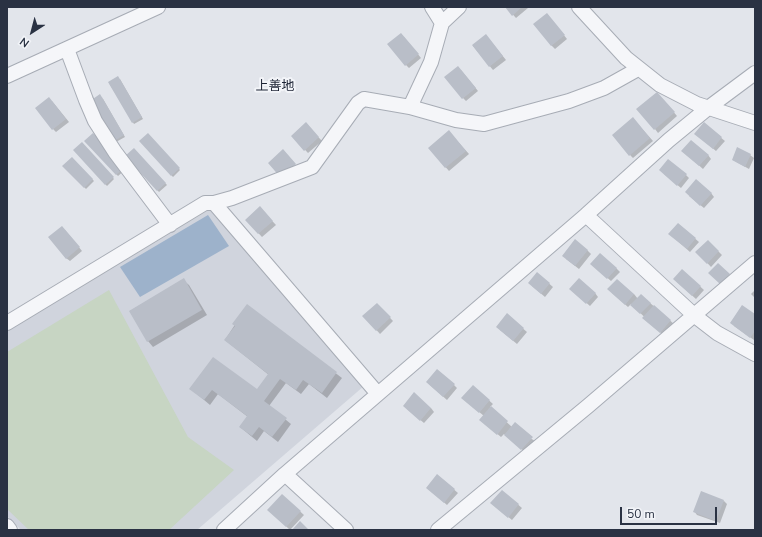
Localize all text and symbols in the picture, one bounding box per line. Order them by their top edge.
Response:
north arrow [12,12,52,52]
text: N [17,34,32,51]
district label: 上善地 [256,79,294,95]
scale bar [622,499,719,525]
text: 50 m [627,506,655,522]

